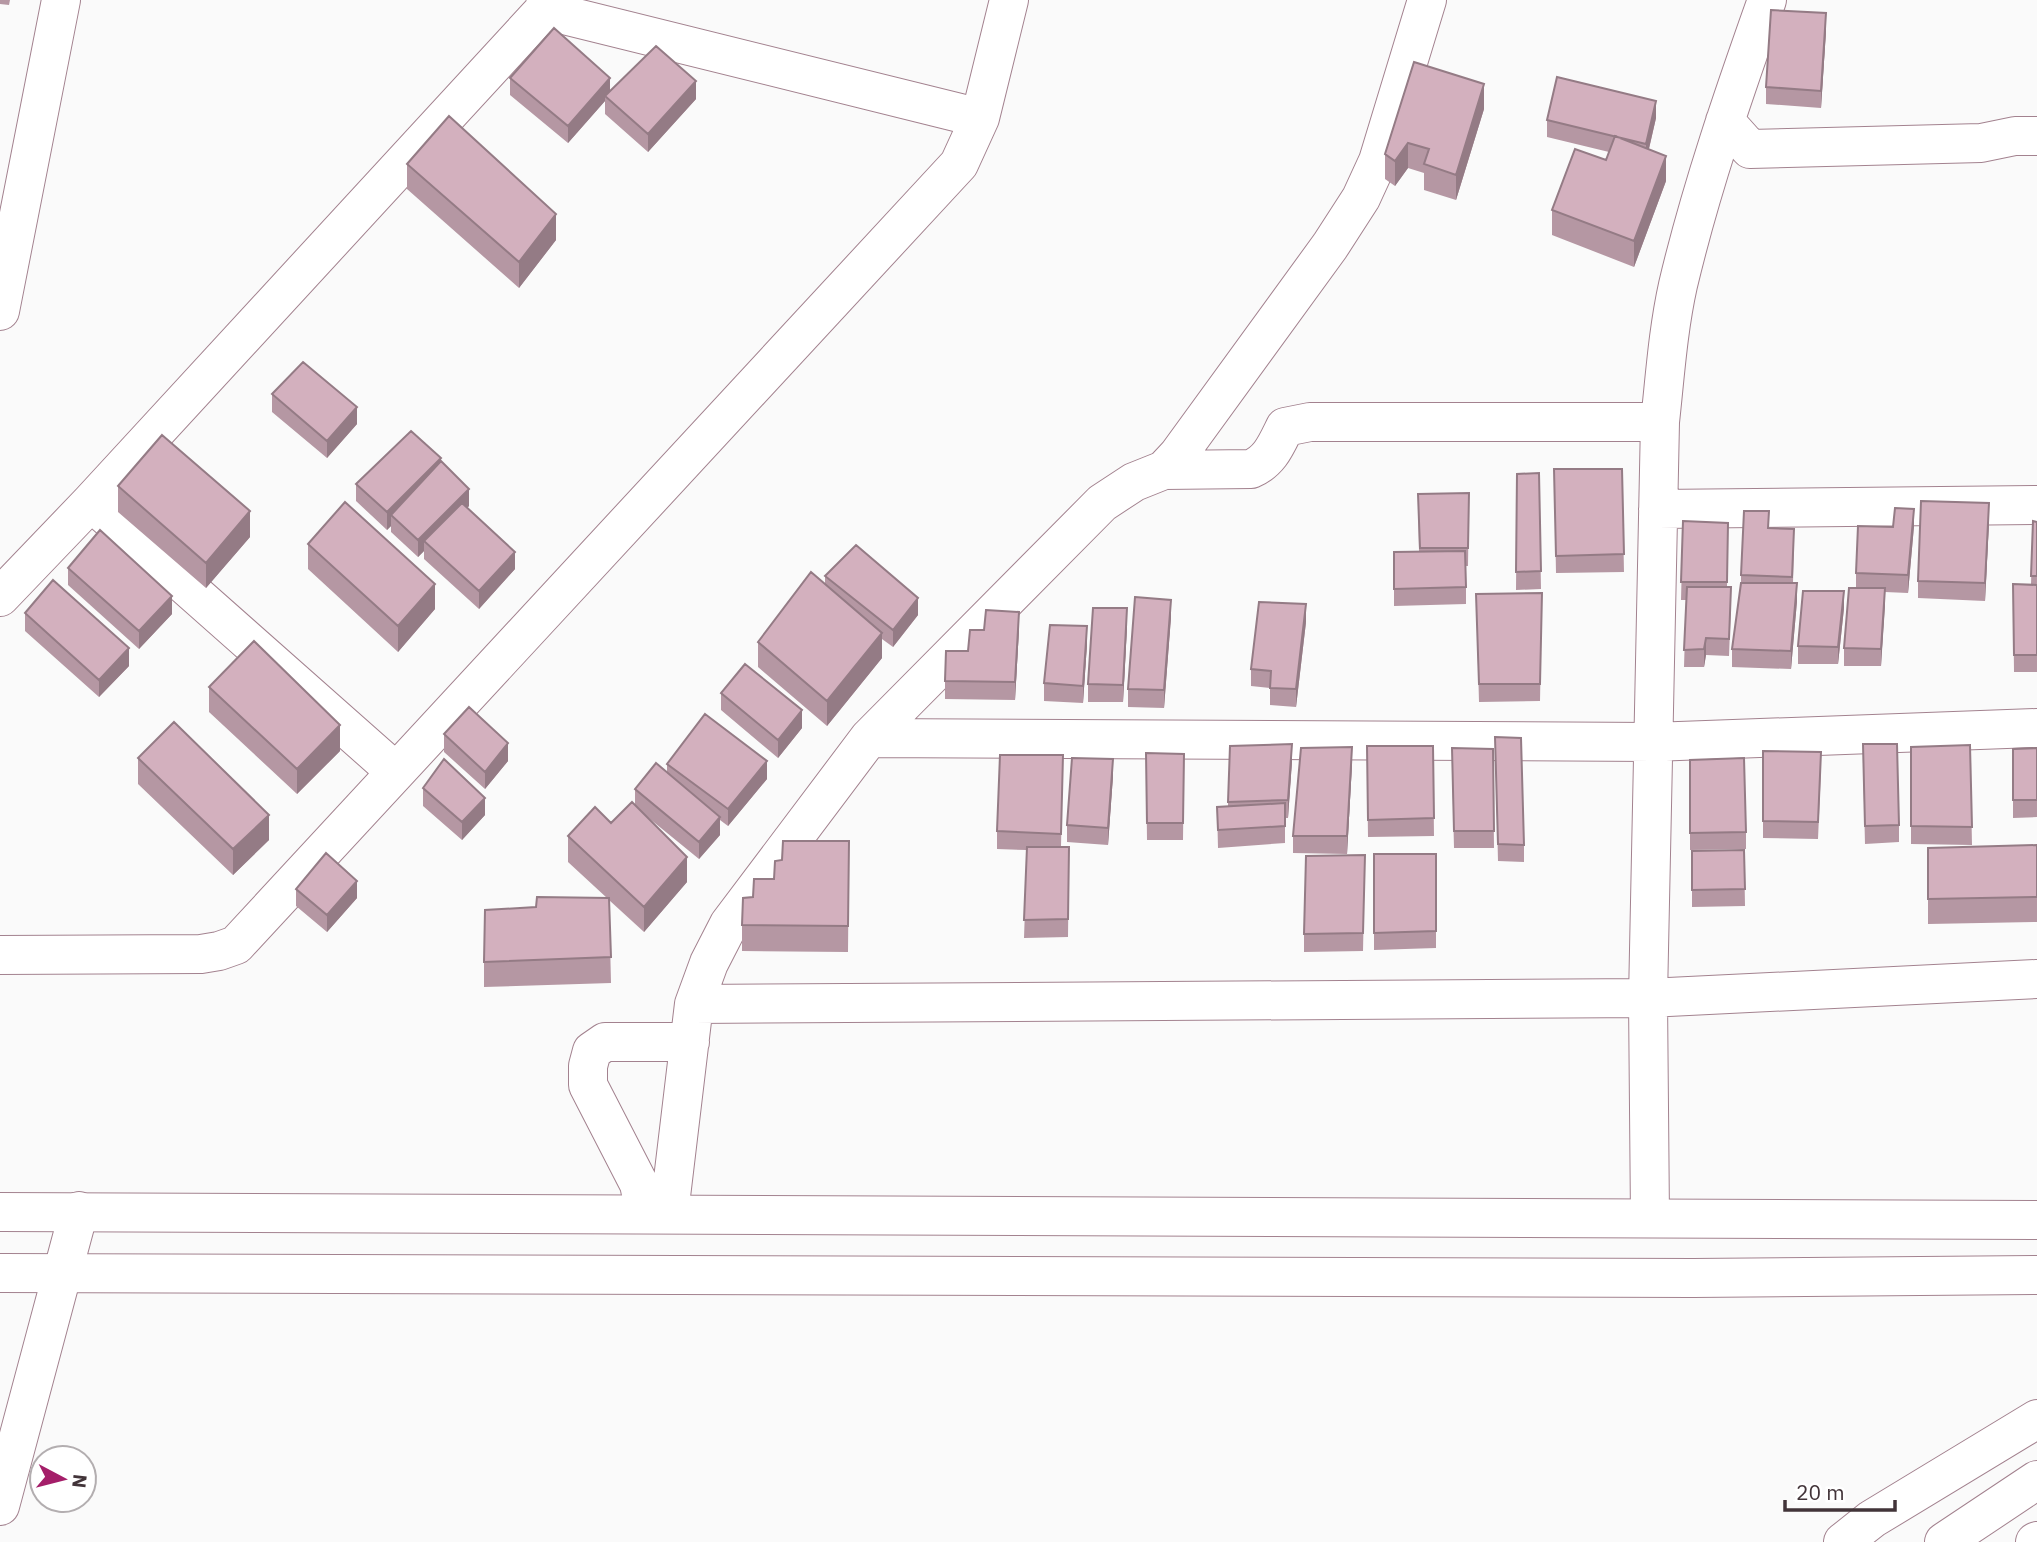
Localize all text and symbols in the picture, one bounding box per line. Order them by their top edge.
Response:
north arrow [28,1444,98,1514]
scale bar [1785,1468,1895,1512]
text: N [67,1473,93,1489]
text: 20 m [1796,1478,1845,1506]

